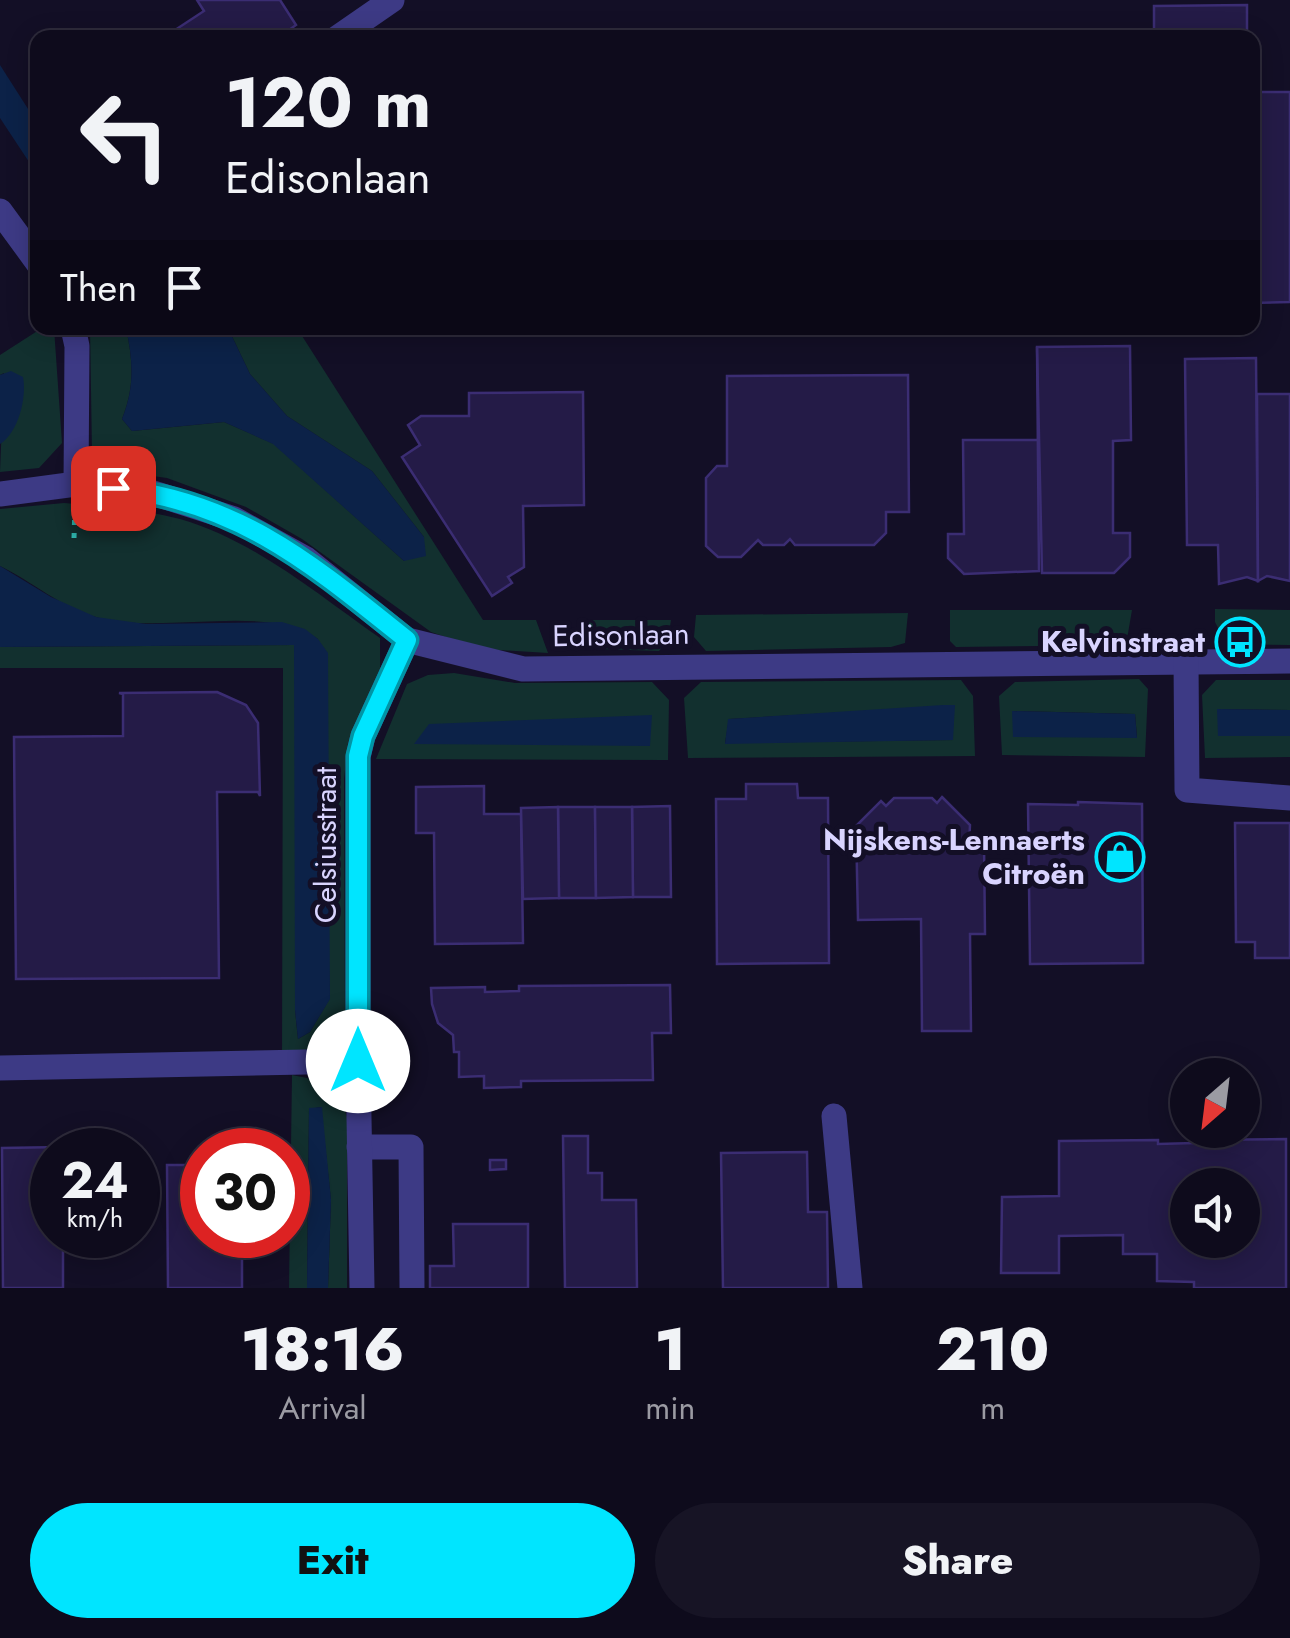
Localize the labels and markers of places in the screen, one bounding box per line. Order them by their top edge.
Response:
pin [71,446,156,531]
bus stop icon: Kelvinstraat [1214,616,1266,668]
place label: Kelvinstraat [1041,620,1205,663]
place label: Nijskens-Lennaerts Citroën [823,818,1085,895]
shop icon: Nijskens-Lennaerts Citroën [1094,831,1146,883]

